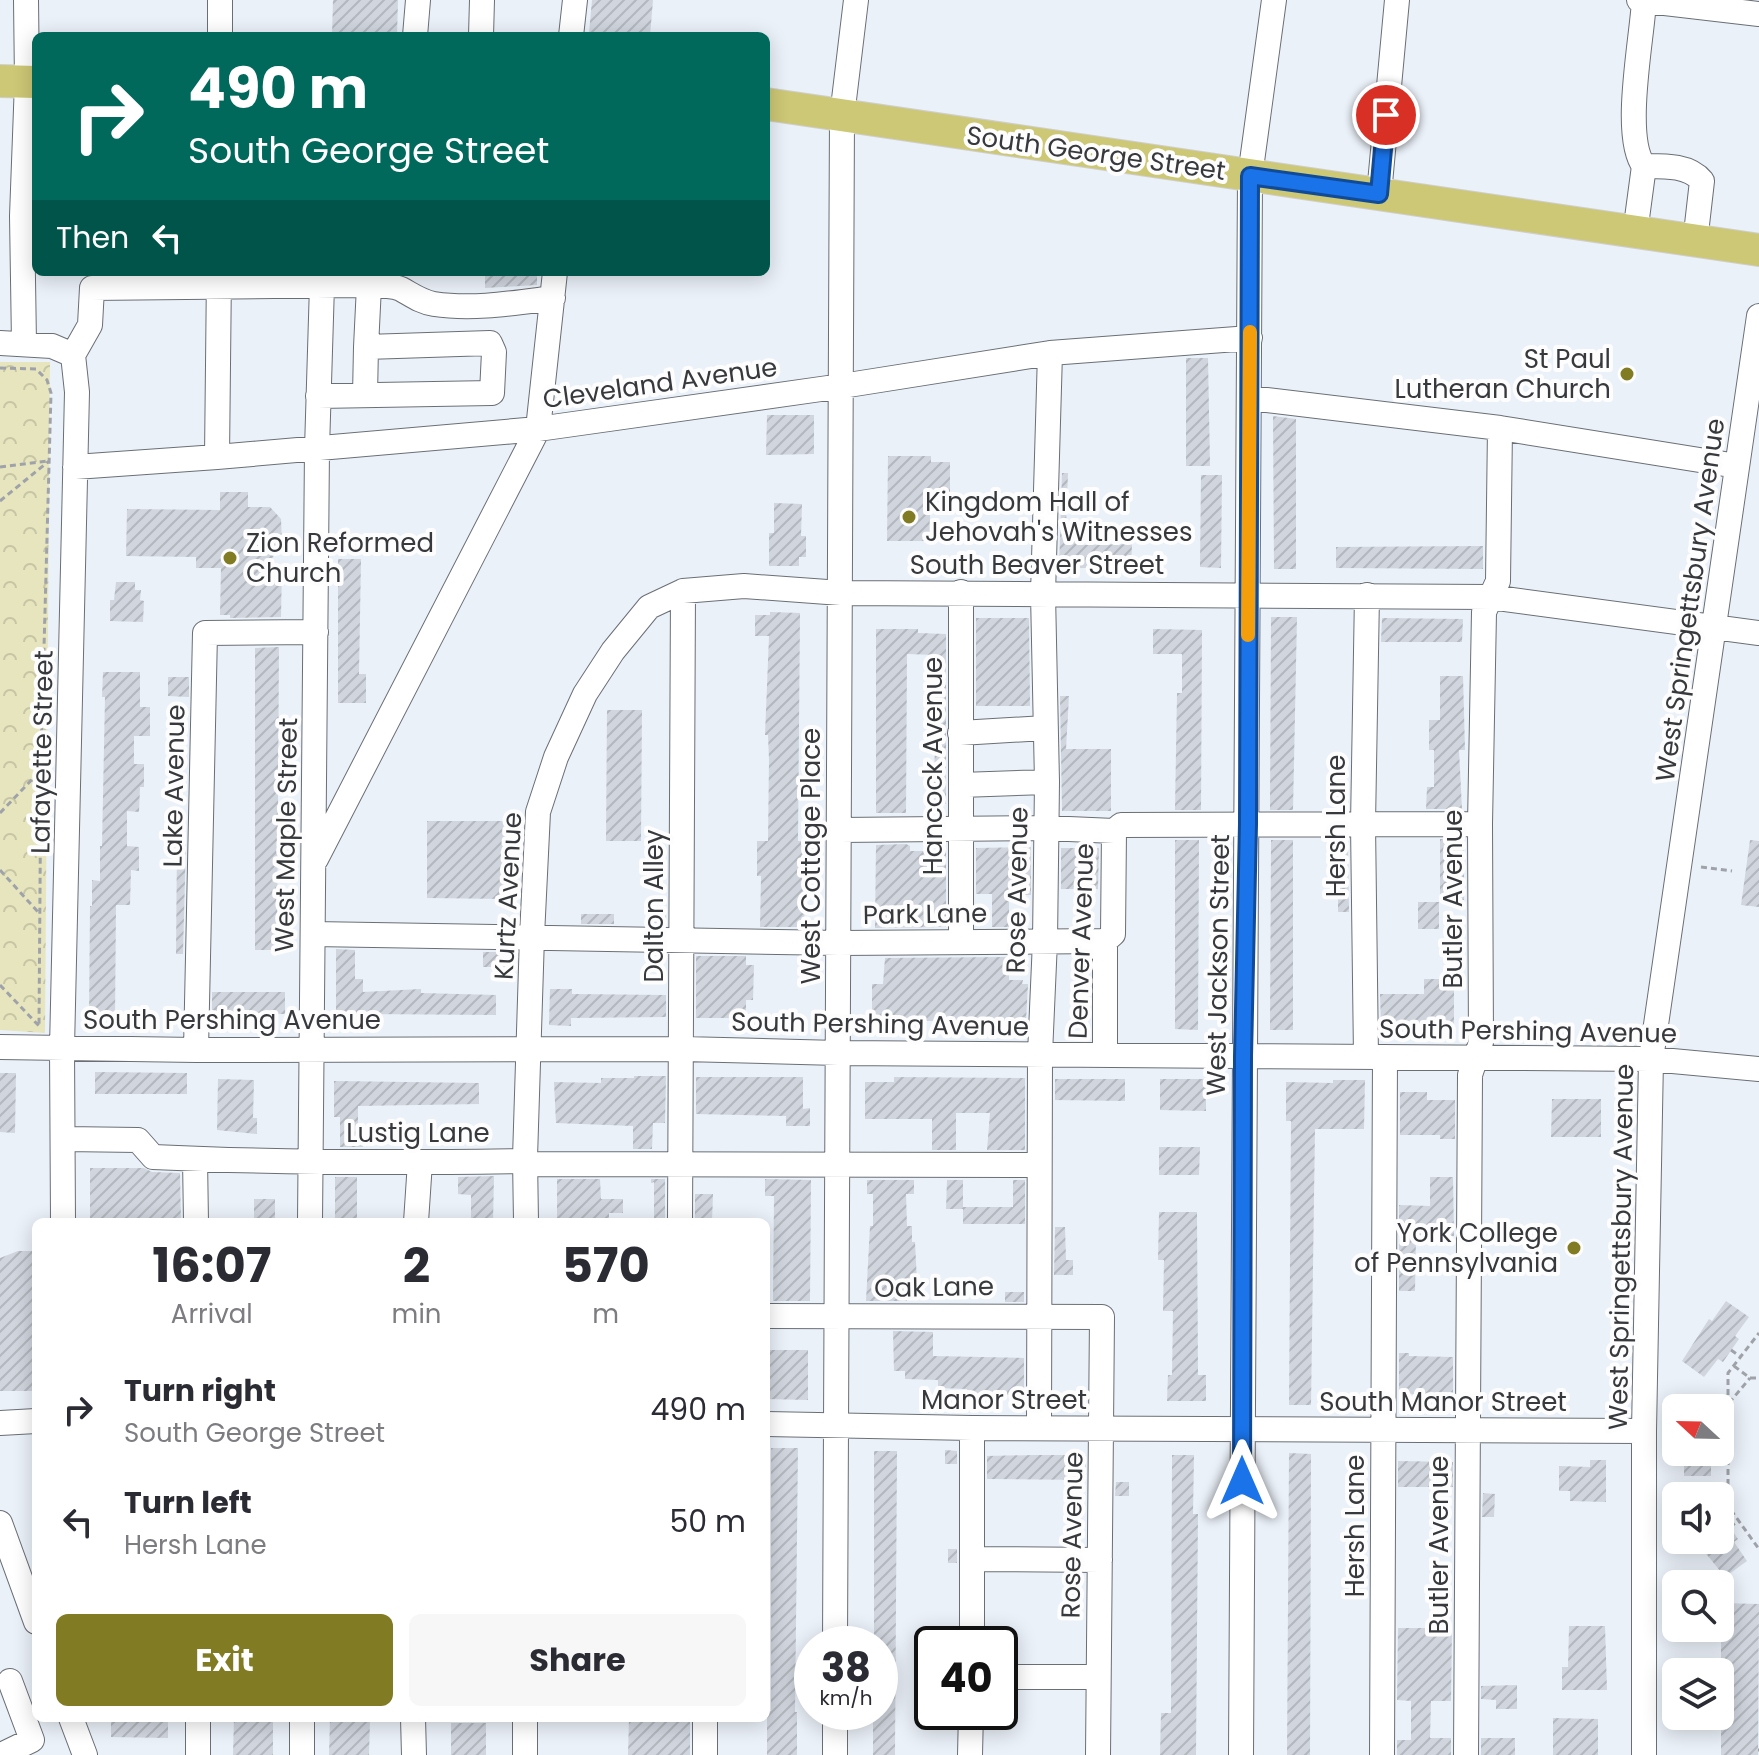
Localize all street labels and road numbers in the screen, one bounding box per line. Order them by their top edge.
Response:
street label: South George Street [964,117,1228,189]
street label: Cleveland Avenue [541,349,779,417]
street label: West Springettsbury Avenue [1647,416,1733,784]
street label: South Beaver Street [910,547,1164,583]
street label: Lafayette Street [22,650,62,854]
street label: Hancock Avenue [915,657,951,875]
street label: Lake Avenue [155,704,193,868]
street label: West Maple Street [266,717,306,953]
street label: West Cottage Place [793,728,829,984]
street label: Hersh Lane [1318,755,1354,897]
street label: Rose Avenue [998,806,1036,974]
street label: Butler Avenue [1435,810,1471,988]
street label: Kurtz Avenue [486,811,530,981]
street label: Dalton Alley [636,829,672,983]
street label: West Jackson Street [1198,834,1238,1096]
street label: Denver Avenue [1060,842,1102,1040]
street label: Park Lane [863,895,987,933]
street label: South Pershing Avenue [83,1002,381,1038]
street label: South Pershing Avenue [731,1003,1029,1045]
street label: South Pershing Avenue [1379,1010,1677,1052]
street label: West Springettsbury Avenue [1600,1064,1642,1430]
street label: Lustig Lane [346,1115,490,1151]
street label: Oak Lane [874,1268,994,1306]
street label: Manor Street [921,1382,1087,1418]
street label: South Manor Street [1319,1384,1567,1420]
street label: Rose Avenue [1053,1451,1091,1619]
street label: Hersh Lane [1337,1455,1373,1597]
street label: Butler Avenue [1421,1456,1457,1634]

